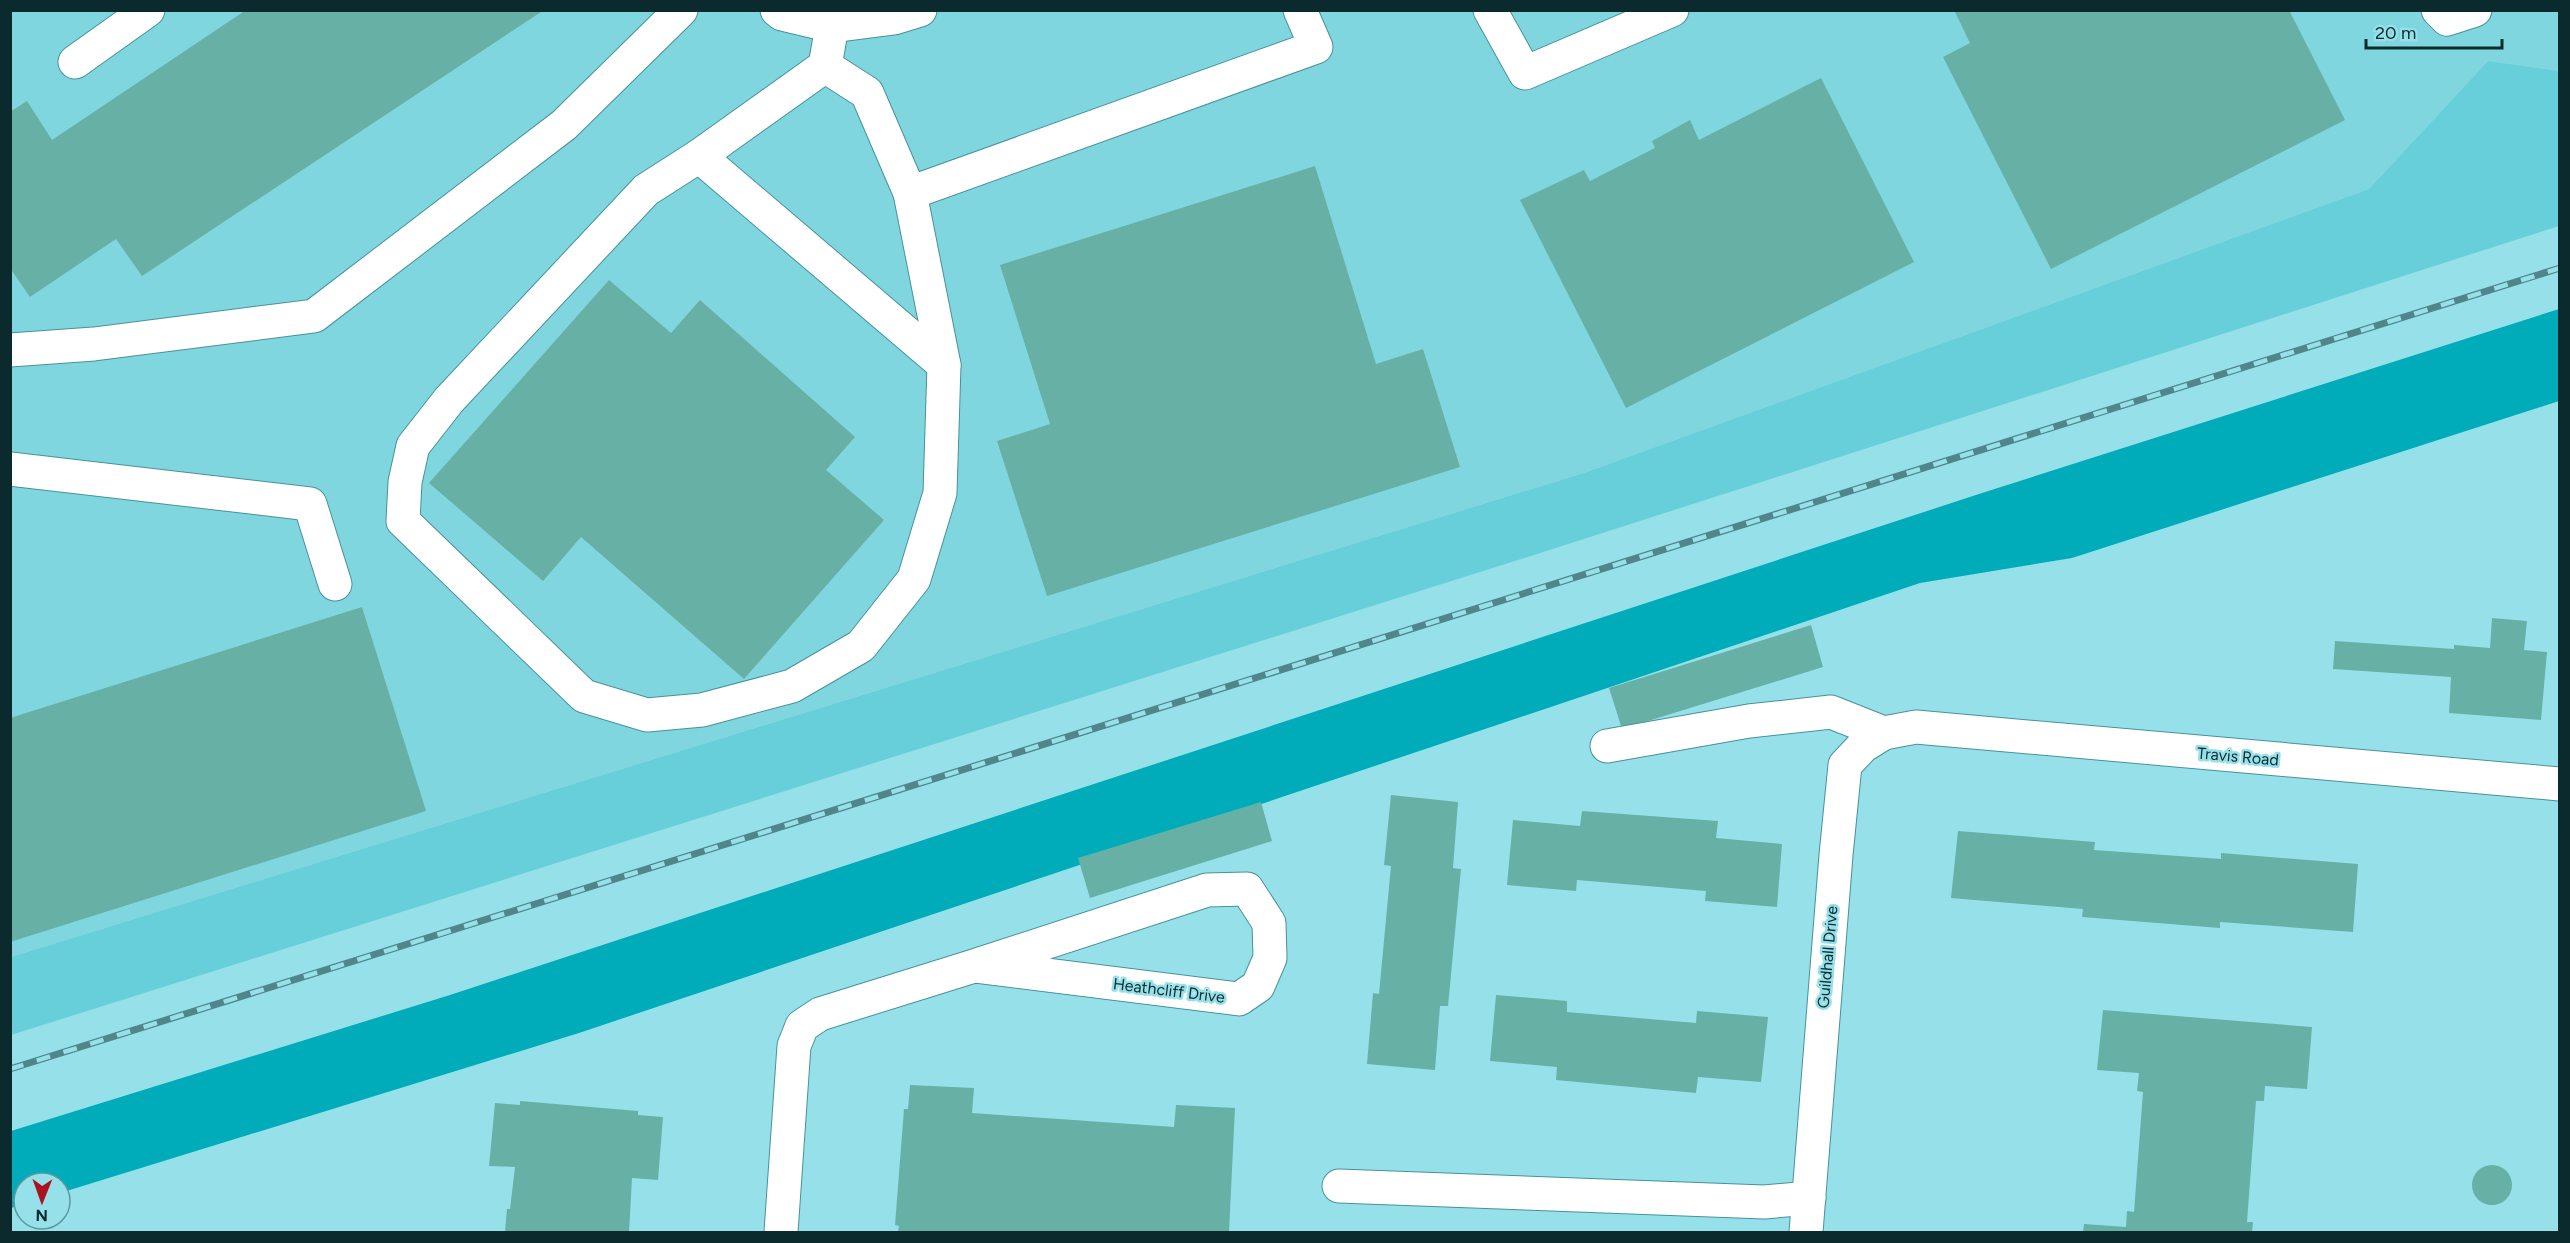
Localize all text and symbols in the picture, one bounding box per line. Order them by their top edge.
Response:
scale bar [2366,12,2502,50]
text: 20 m [2375,22,2416,44]
street label: Travis Road [2196,743,2280,770]
street label: Guildhall Drive [1814,905,1841,1009]
street label: Heathcliff Drive [1112,974,1226,1007]
north arrow [12,1171,72,1231]
text: N [35,1206,48,1225]

